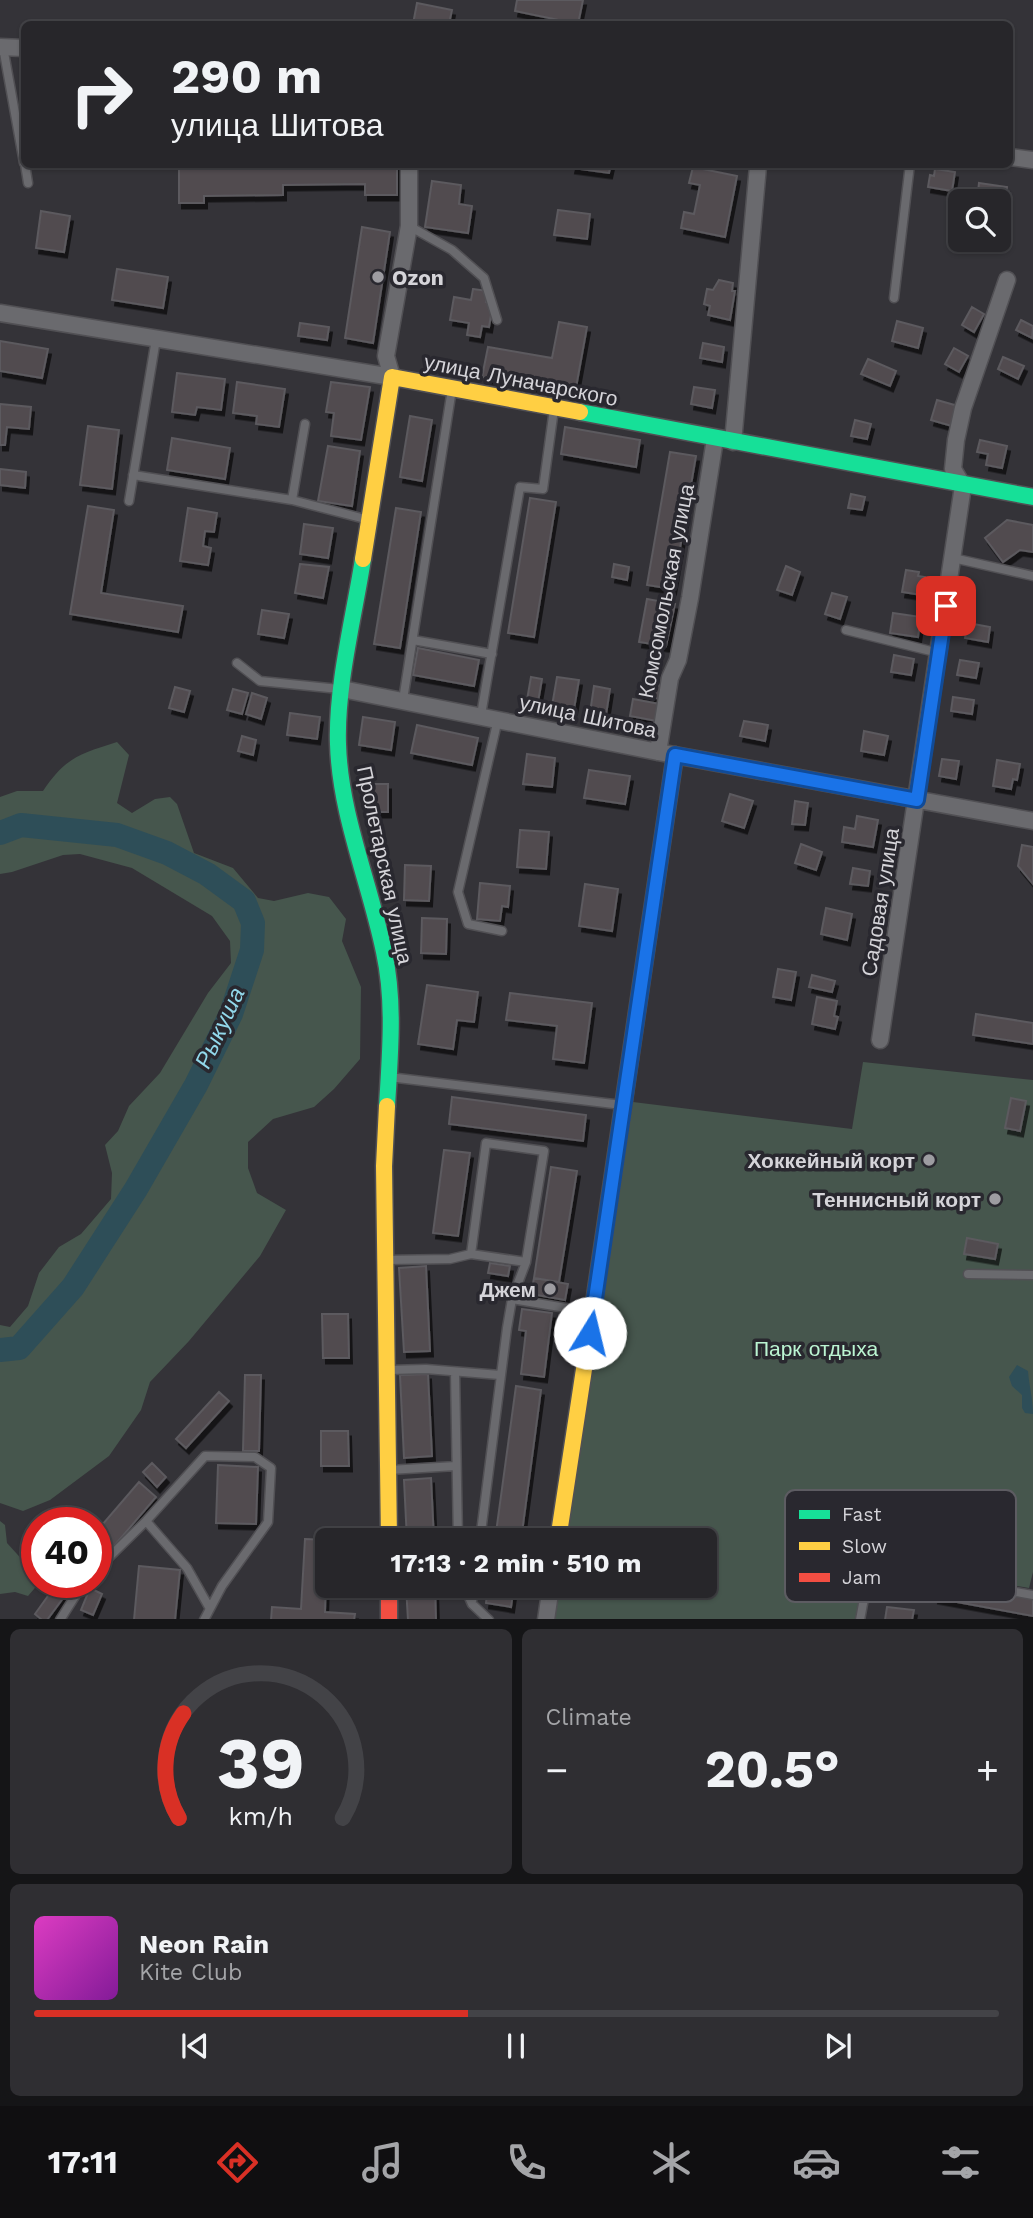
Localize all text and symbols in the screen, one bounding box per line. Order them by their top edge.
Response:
text: 290 m [171,47,322,105]
icon: right [56,49,147,140]
text: улица Шитова [171,106,384,144]
map controls [948,189,1011,252]
button: search [948,189,1011,252]
place label: Ozon [392,265,444,290]
marker: Ozon [370,269,386,285]
street label: улица Луначарского [422,349,620,411]
street label: Комсомольская улица [633,481,699,700]
pin [916,576,976,636]
icon: arrive [927,587,965,625]
street label: улица Шитова [517,689,659,743]
street label: Пролетарская улица [352,764,418,967]
street label: Садовая улица [856,826,904,978]
water label: Рыкуша [189,983,251,1073]
place label: Хоккейный корт [747,1148,915,1173]
marker: Хоккейный корт [921,1152,937,1168]
place label: Теннисный корт [812,1187,981,1212]
marker: Теннисный корт [987,1191,1003,1207]
place label: Джем [479,1277,536,1302]
marker: Джем [542,1281,558,1297]
position arrow [553,1296,627,1370]
park label: Парк отдыха [754,1336,878,1361]
legend [785,1490,1016,1602]
text: Fast [842,1503,881,1526]
speed limit sign: 40 [21,1507,112,1598]
text: Slow [842,1535,887,1558]
text: 17:13 · 2 min · 510 m [390,1548,642,1578]
text: Jam [842,1566,881,1589]
text: Climate [546,1704,632,1731]
text: 39 [217,1720,305,1806]
text: 20.5° [705,1739,840,1800]
text: − [546,1748,568,1792]
text: + [976,1748,999,1792]
text: km/h [229,1801,293,1830]
text: Neon Rain [139,1929,269,1959]
text: Kite Club [139,1959,242,1986]
icon: previous [176,2027,214,2065]
icon: pause [497,2027,535,2065]
icon: next [819,2027,857,2065]
icon: directions [213,2138,262,2187]
icon: music [358,2138,407,2187]
icon: phone [502,2138,551,2187]
icon: climate [647,2138,696,2187]
icon: car [792,2138,841,2187]
icon: filters [936,2138,985,2187]
text: 17:11 [48,2143,118,2181]

